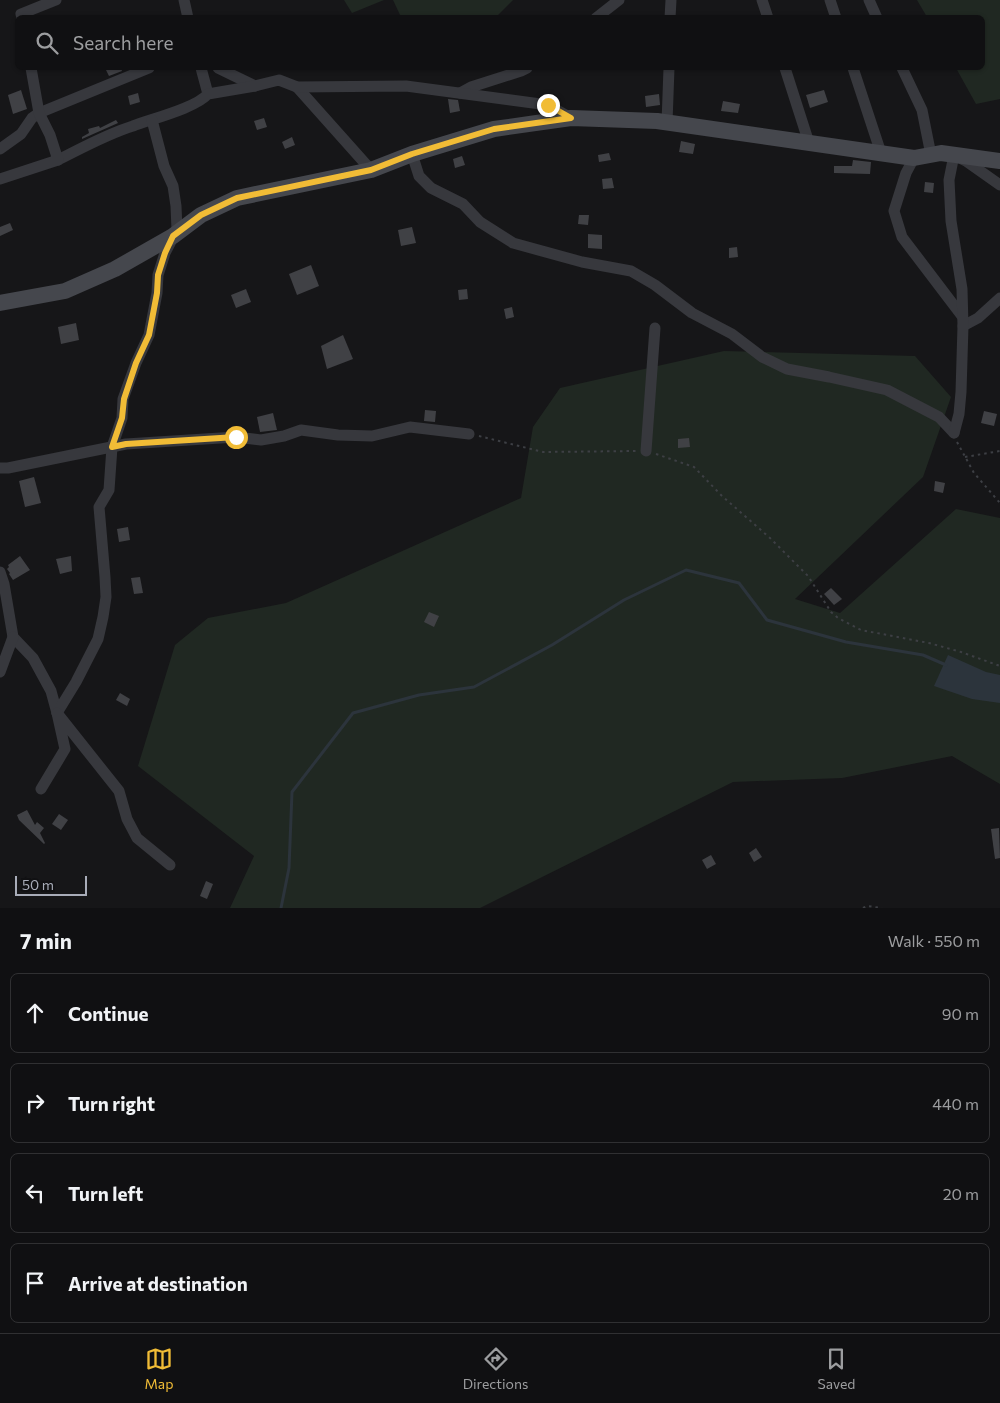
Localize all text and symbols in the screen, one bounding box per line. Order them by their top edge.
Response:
search box [15,15,985,70]
icon: search [33,29,61,57]
text: Search here [73,31,173,54]
route end [537,94,560,117]
route start [225,426,248,449]
scale bar [15,873,88,896]
text: 50 m [22,876,54,893]
text: 7 min [20,928,72,953]
text: Walk · 550 m [888,931,980,950]
icon: ahead [21,999,49,1027]
text: Continue [68,1002,148,1025]
text: 90 m [942,1004,979,1023]
icon: right [21,1089,49,1117]
text: Turn right [68,1092,155,1115]
text: 440 m [932,1094,979,1113]
icon: left [21,1179,49,1207]
text: Turn left [68,1182,143,1205]
text: 20 m [943,1184,979,1203]
icon: arrive [21,1269,49,1297]
text: Arrive at destination [68,1272,248,1295]
tab: Map [145,1345,173,1392]
tab: Directions [463,1345,528,1392]
tab: Saved [818,1345,855,1392]

